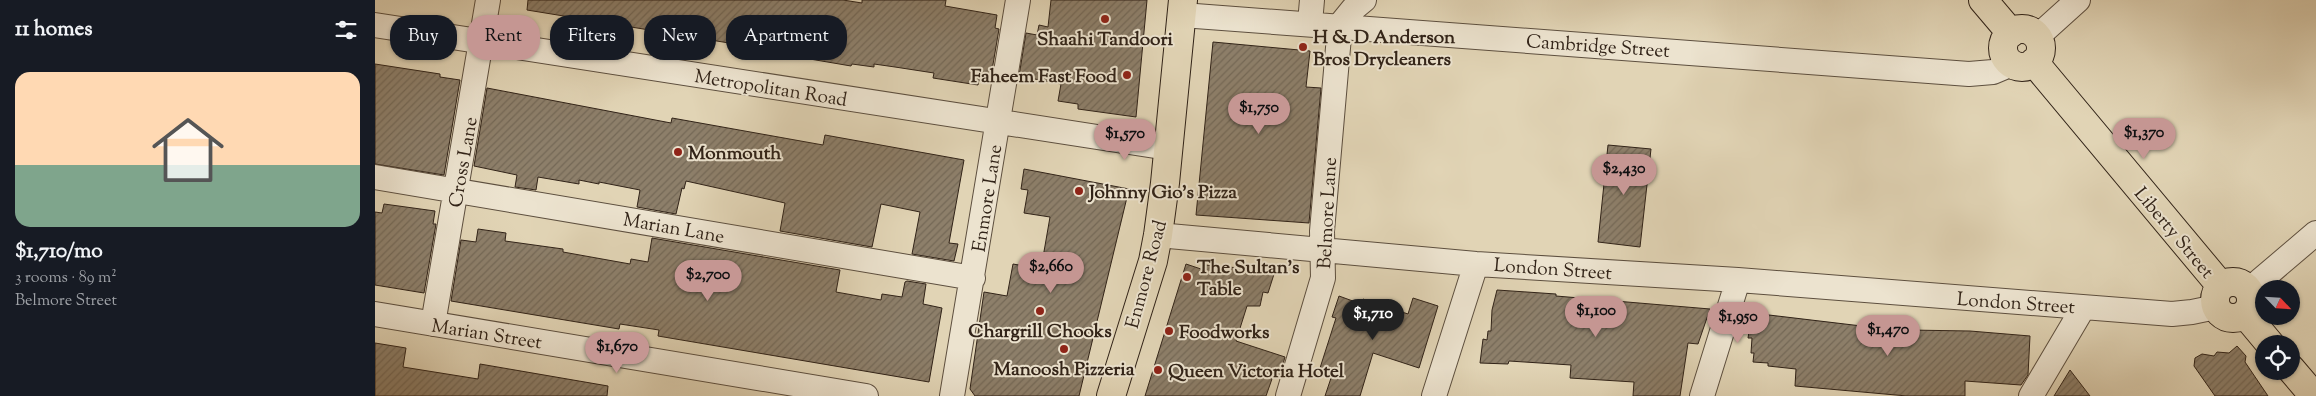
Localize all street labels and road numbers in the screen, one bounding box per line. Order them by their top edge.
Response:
street label: Cambridge Street [1525,29,1671,66]
street label: Metropolitan Road [692,64,849,115]
street label: Cross Lane [443,115,486,210]
street label: Enmore Lane [967,142,1010,254]
street label: Belmore Lane [1312,156,1345,270]
street label: Liberty Street [2127,182,2220,286]
street label: Marian Lane [621,207,727,252]
street label: Enmore Road [1120,217,1175,332]
street label: London Street [1493,253,1613,288]
street label: London Street [1956,287,2076,322]
street label: Marian Street [429,313,544,358]

